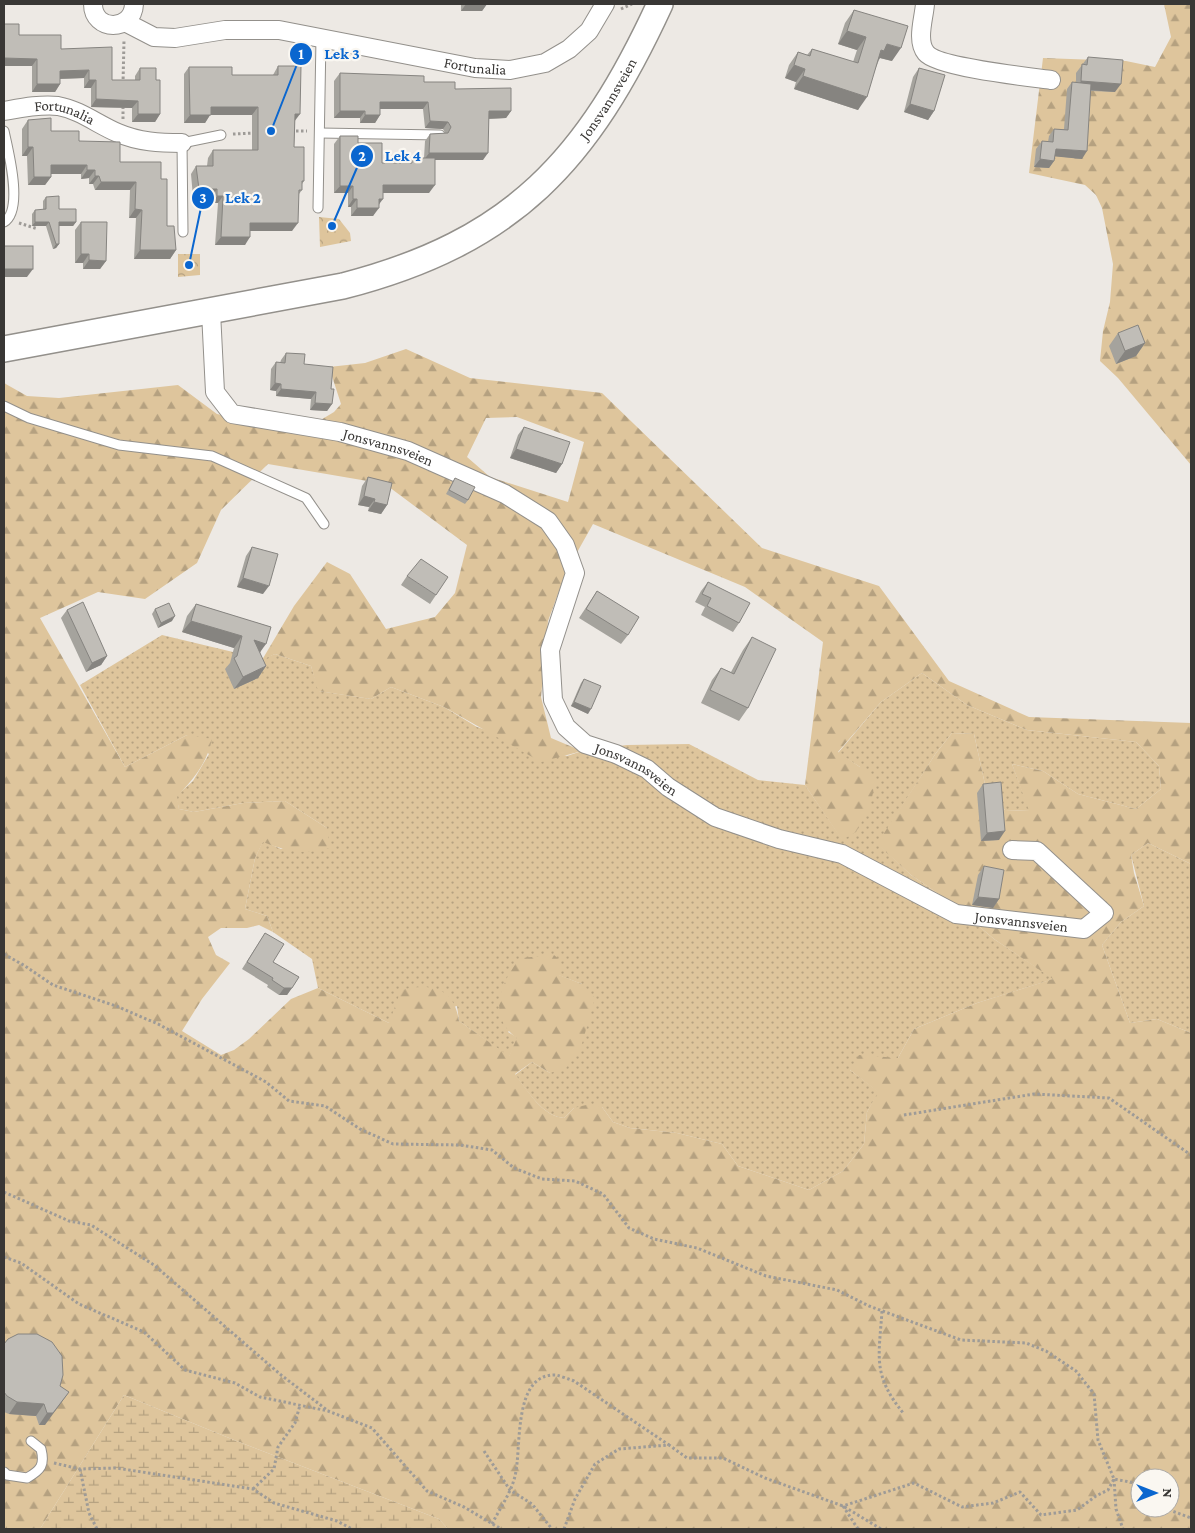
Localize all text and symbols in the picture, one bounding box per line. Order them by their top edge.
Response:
callout: Lek 3 [289,38,369,69]
text: Lek 3 [324,45,360,62]
text: 1 [298,46,304,62]
street label: Fortunalia [443,54,507,78]
street label: Jonsvannsveien [575,55,640,145]
street label: Fortunalia [34,97,98,128]
callout: Lek 4 [349,140,431,171]
text: Lek 4 [385,147,422,164]
text: 2 [358,148,366,164]
callout: Lek 2 [190,182,271,213]
text: Lek 2 [225,189,261,206]
text: 3 [199,190,207,206]
street label: Jonsvannsveien [339,425,436,469]
street label: Jonsvannsveien [591,739,680,799]
street label: Jonsvannsveien [972,908,1069,935]
north arrow [1130,1468,1180,1518]
text: N [1160,1488,1176,1498]

